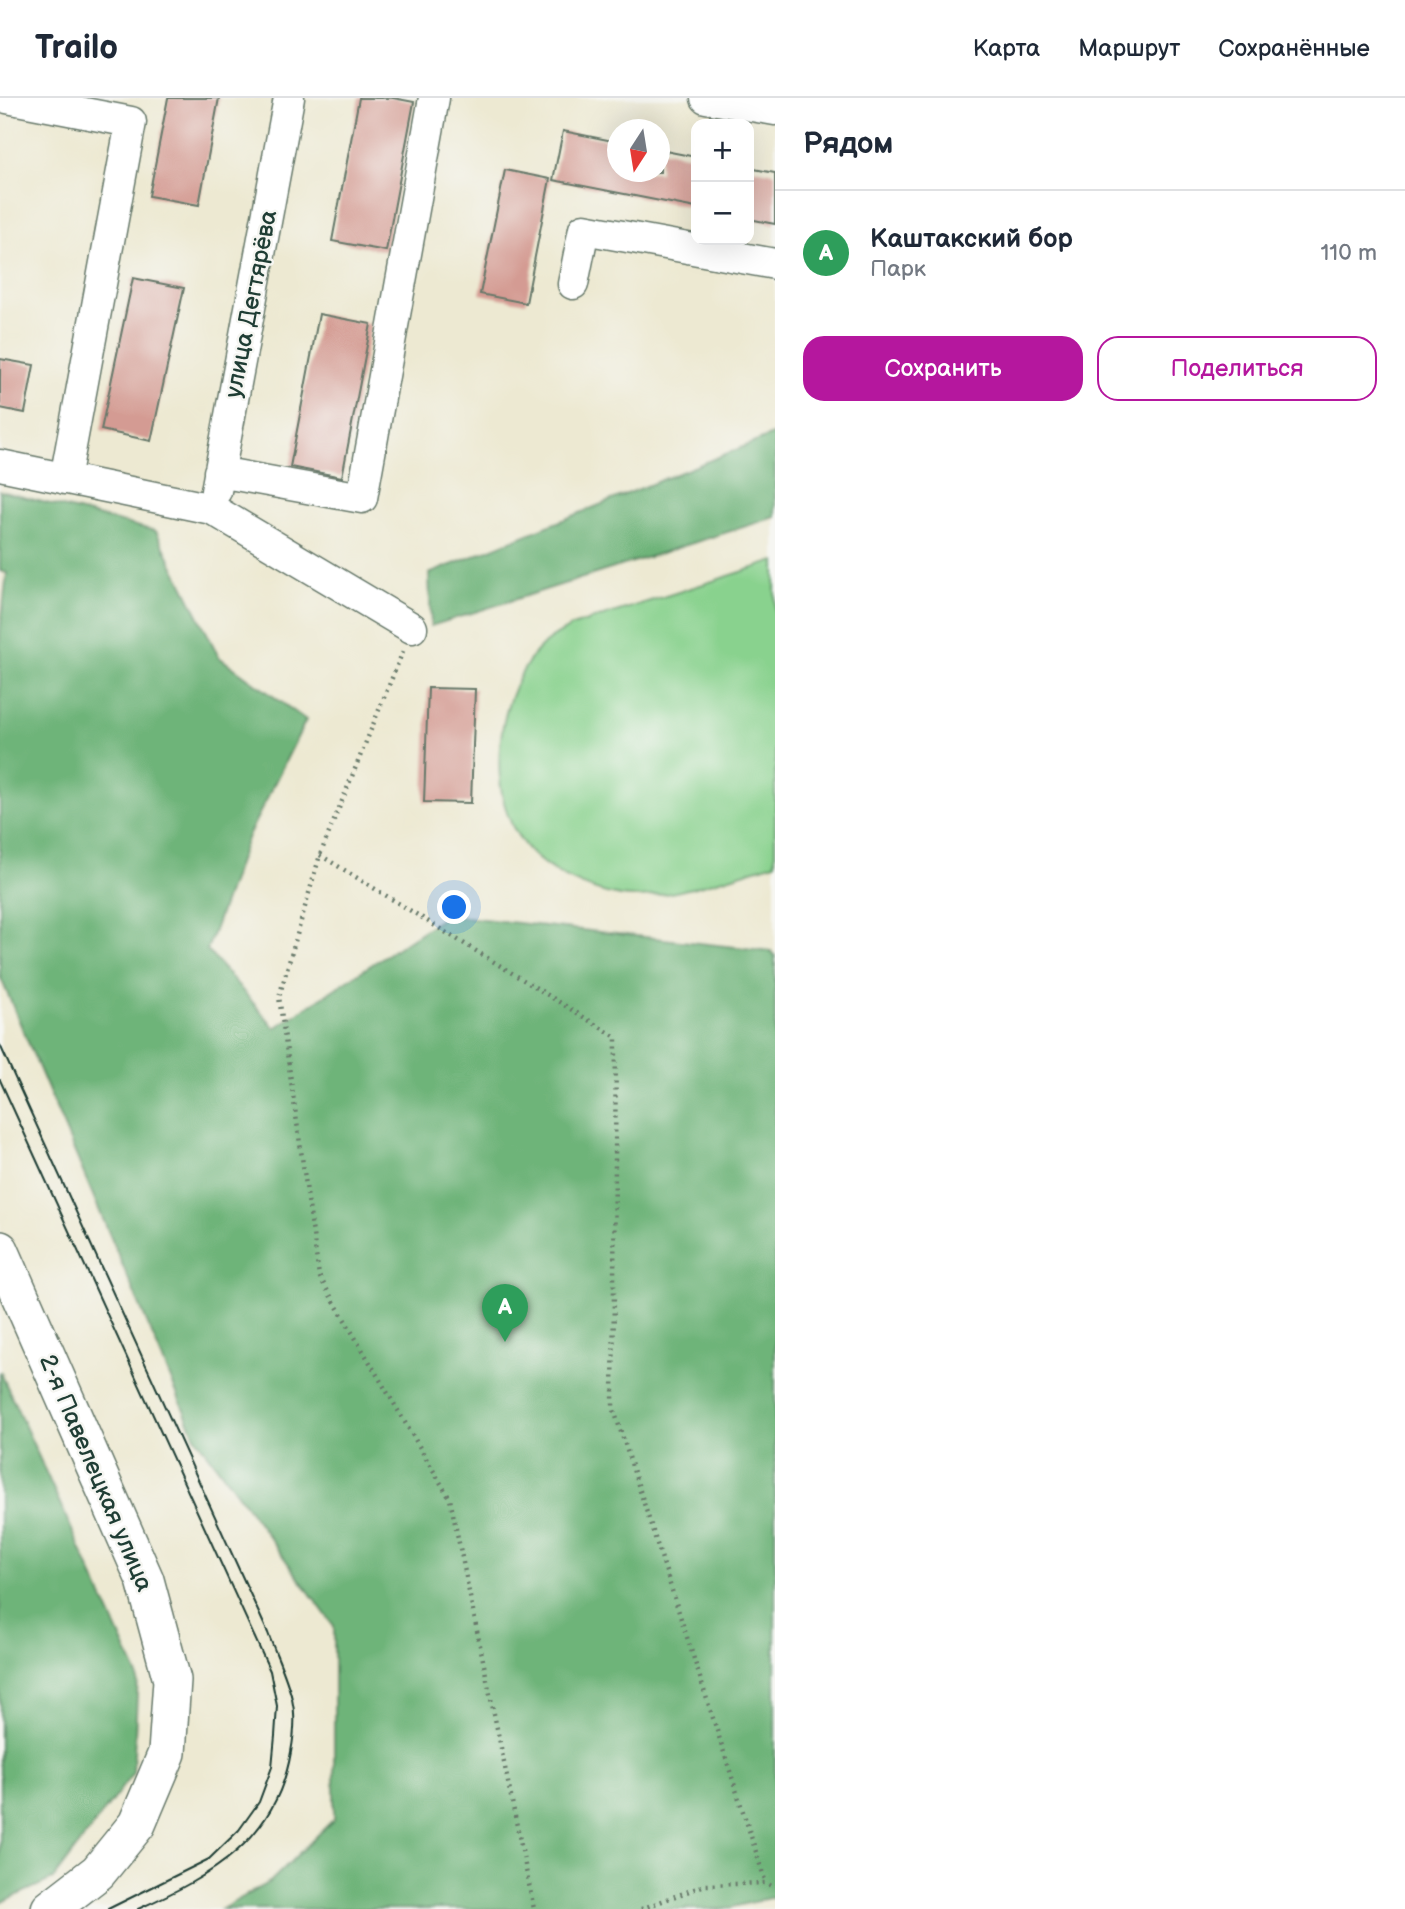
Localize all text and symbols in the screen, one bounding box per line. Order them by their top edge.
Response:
text: Trailo [35,28,118,68]
text: Карта [973,34,1040,63]
text: Маршрут [1078,34,1180,63]
text: Сохранённые [1218,34,1370,63]
north arrow [607,119,670,182]
map controls [691,119,754,245]
button: + [691,119,754,182]
text: Рядом [803,126,893,162]
button: − [691,182,754,245]
street label: улица Дегтярёва [219,208,283,400]
text: Каштакский бор [870,224,1073,255]
text: A [819,239,833,267]
text: 110 m [1320,239,1377,267]
text: Парк [870,255,926,283]
button: Сохранить [803,336,1083,401]
button: Поделиться [1097,336,1377,401]
your location [437,890,471,924]
pin: A [482,1284,528,1342]
street label: 2-я Павелецкая улица [33,1350,159,1596]

